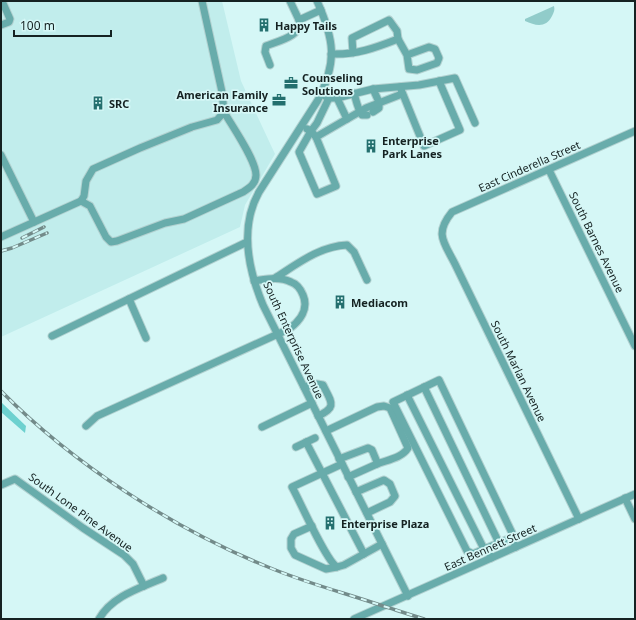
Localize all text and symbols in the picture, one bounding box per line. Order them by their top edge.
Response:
scale bar [14,12,111,38]
text: 100 m [20,17,55,34]
building icon: Happy Tails [256,17,272,33]
place label: Happy Tails [275,18,337,33]
place label: Counseling Solutions [302,70,363,98]
office icon: Counseling Solutions [283,75,299,91]
place label: American Family Insurance [176,87,269,115]
office icon: American Family Insurance [271,92,287,108]
building icon: SRC [90,95,106,111]
place label: SRC [109,96,129,111]
place label: Enterprise Park Lanes [382,133,442,161]
street label: East Cinderella Street [476,137,582,195]
building icon: Enterprise Park Lanes [363,138,379,154]
street label: South Barnes Avenue [566,189,628,295]
street label: South Enterprise Avenue [260,279,328,401]
building icon: Mediacom [332,294,348,310]
place label: Mediacom [351,295,408,310]
street label: South Marlan Avenue [488,318,550,424]
street label: South Lone Pine Avenue [26,469,136,555]
building icon: Enterprise Plaza [322,515,338,531]
place label: Enterprise Plaza [341,516,429,531]
street label: East Bennett Street [442,520,538,574]

